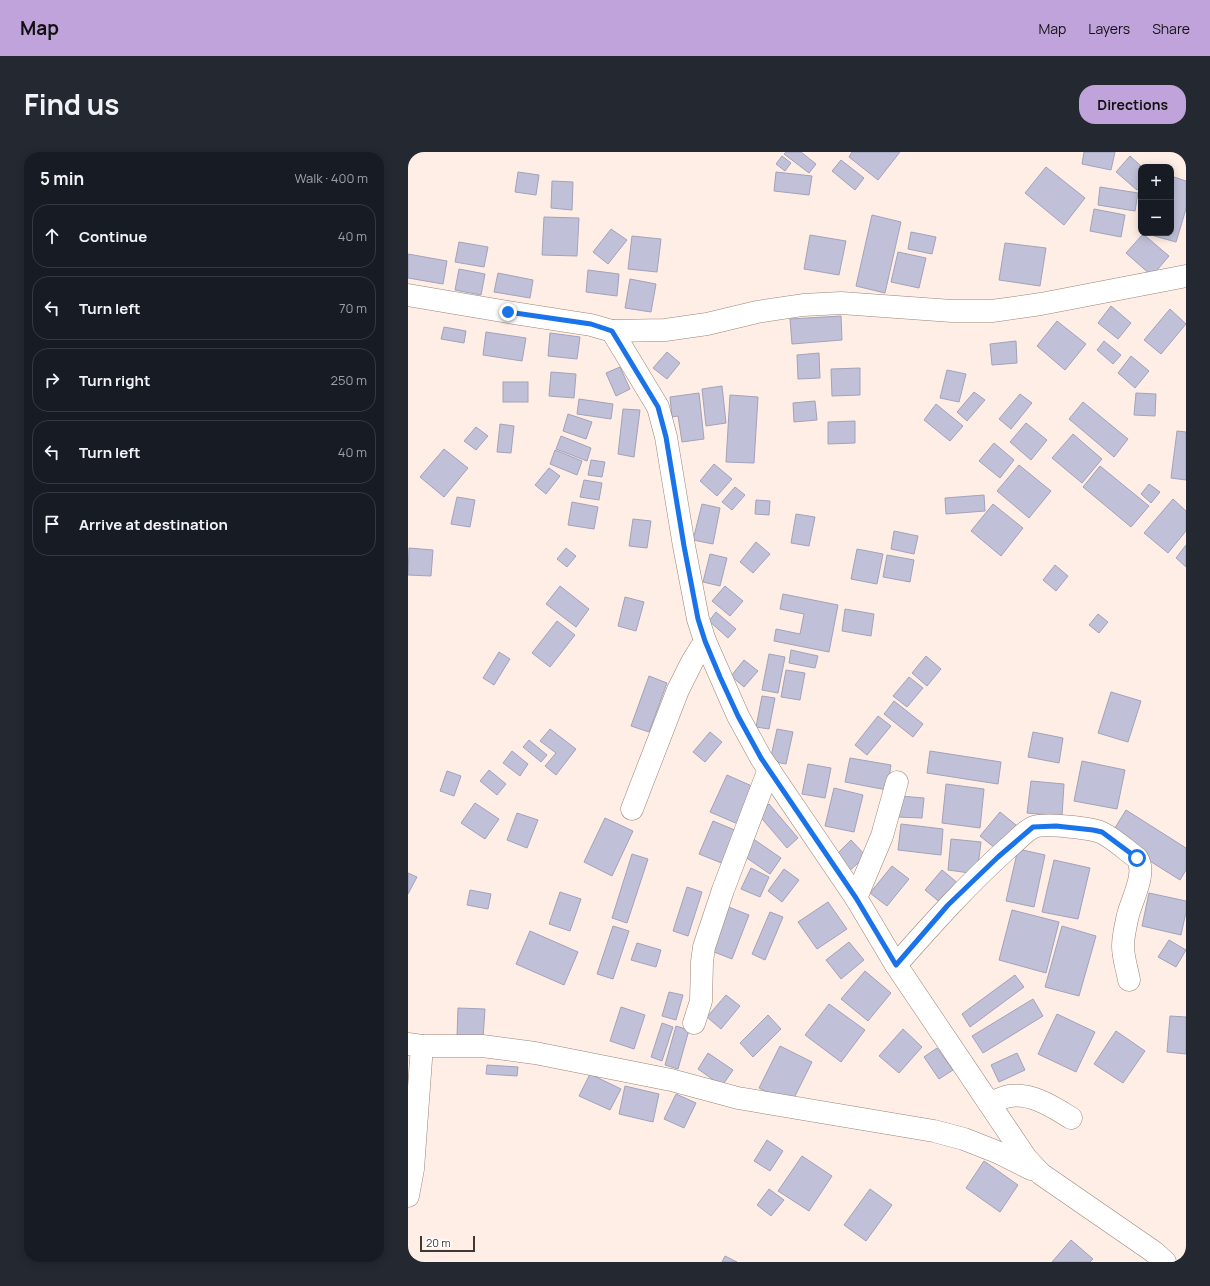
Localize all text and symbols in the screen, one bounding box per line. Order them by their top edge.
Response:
text: Map [20,15,59,41]
text: Map [1038,19,1066,38]
text: Layers [1088,19,1130,38]
text: Share [1152,19,1190,38]
text: Find us [24,85,119,123]
button: Directions [1079,85,1186,124]
map controls [1138,164,1174,236]
button: + [1138,164,1174,200]
text: 5 min [40,167,84,190]
text: Walk · 400 m [294,169,368,187]
button: − [1138,200,1174,236]
icon: ahead [41,225,63,247]
text: Continue [79,226,147,247]
text: 40 m [338,227,367,245]
icon: left [41,297,63,319]
text: Turn left [79,298,141,319]
text: 70 m [339,299,367,317]
route end [499,303,517,321]
icon: right [41,369,63,391]
text: Turn right [79,370,150,391]
text: 250 m [331,371,367,389]
icon: left [41,441,63,463]
text: Turn left [79,442,141,463]
text: 40 m [338,443,367,461]
icon: arrive [41,513,63,535]
text: Arrive at destination [79,514,228,535]
route start [1128,849,1146,867]
scale bar [420,1234,475,1253]
text: 20 m [426,1235,451,1250]

